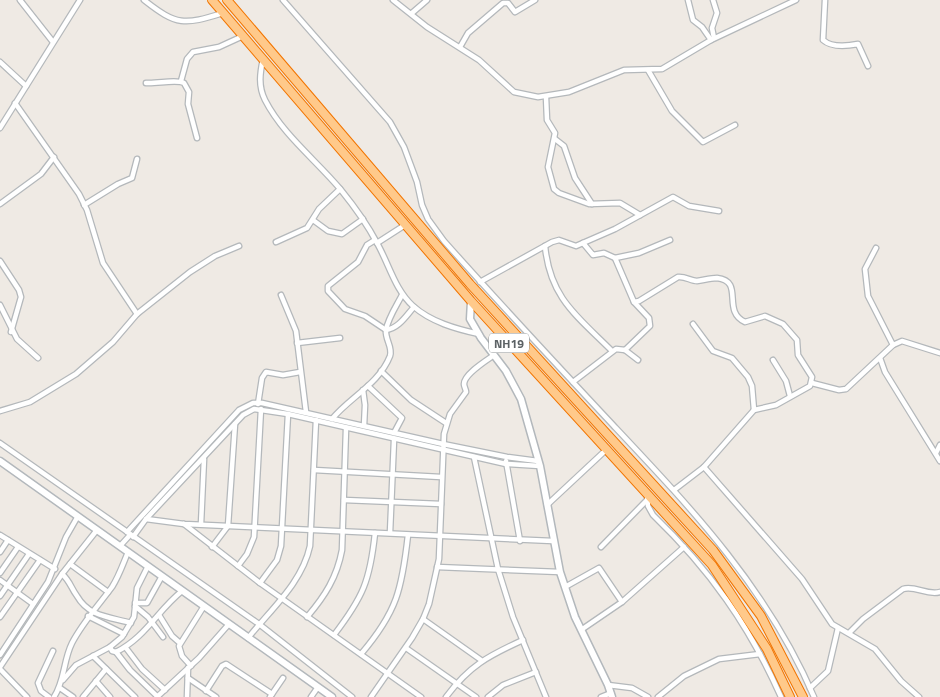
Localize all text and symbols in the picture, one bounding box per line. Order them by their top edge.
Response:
road number: NH19 [489,333,529,352]

